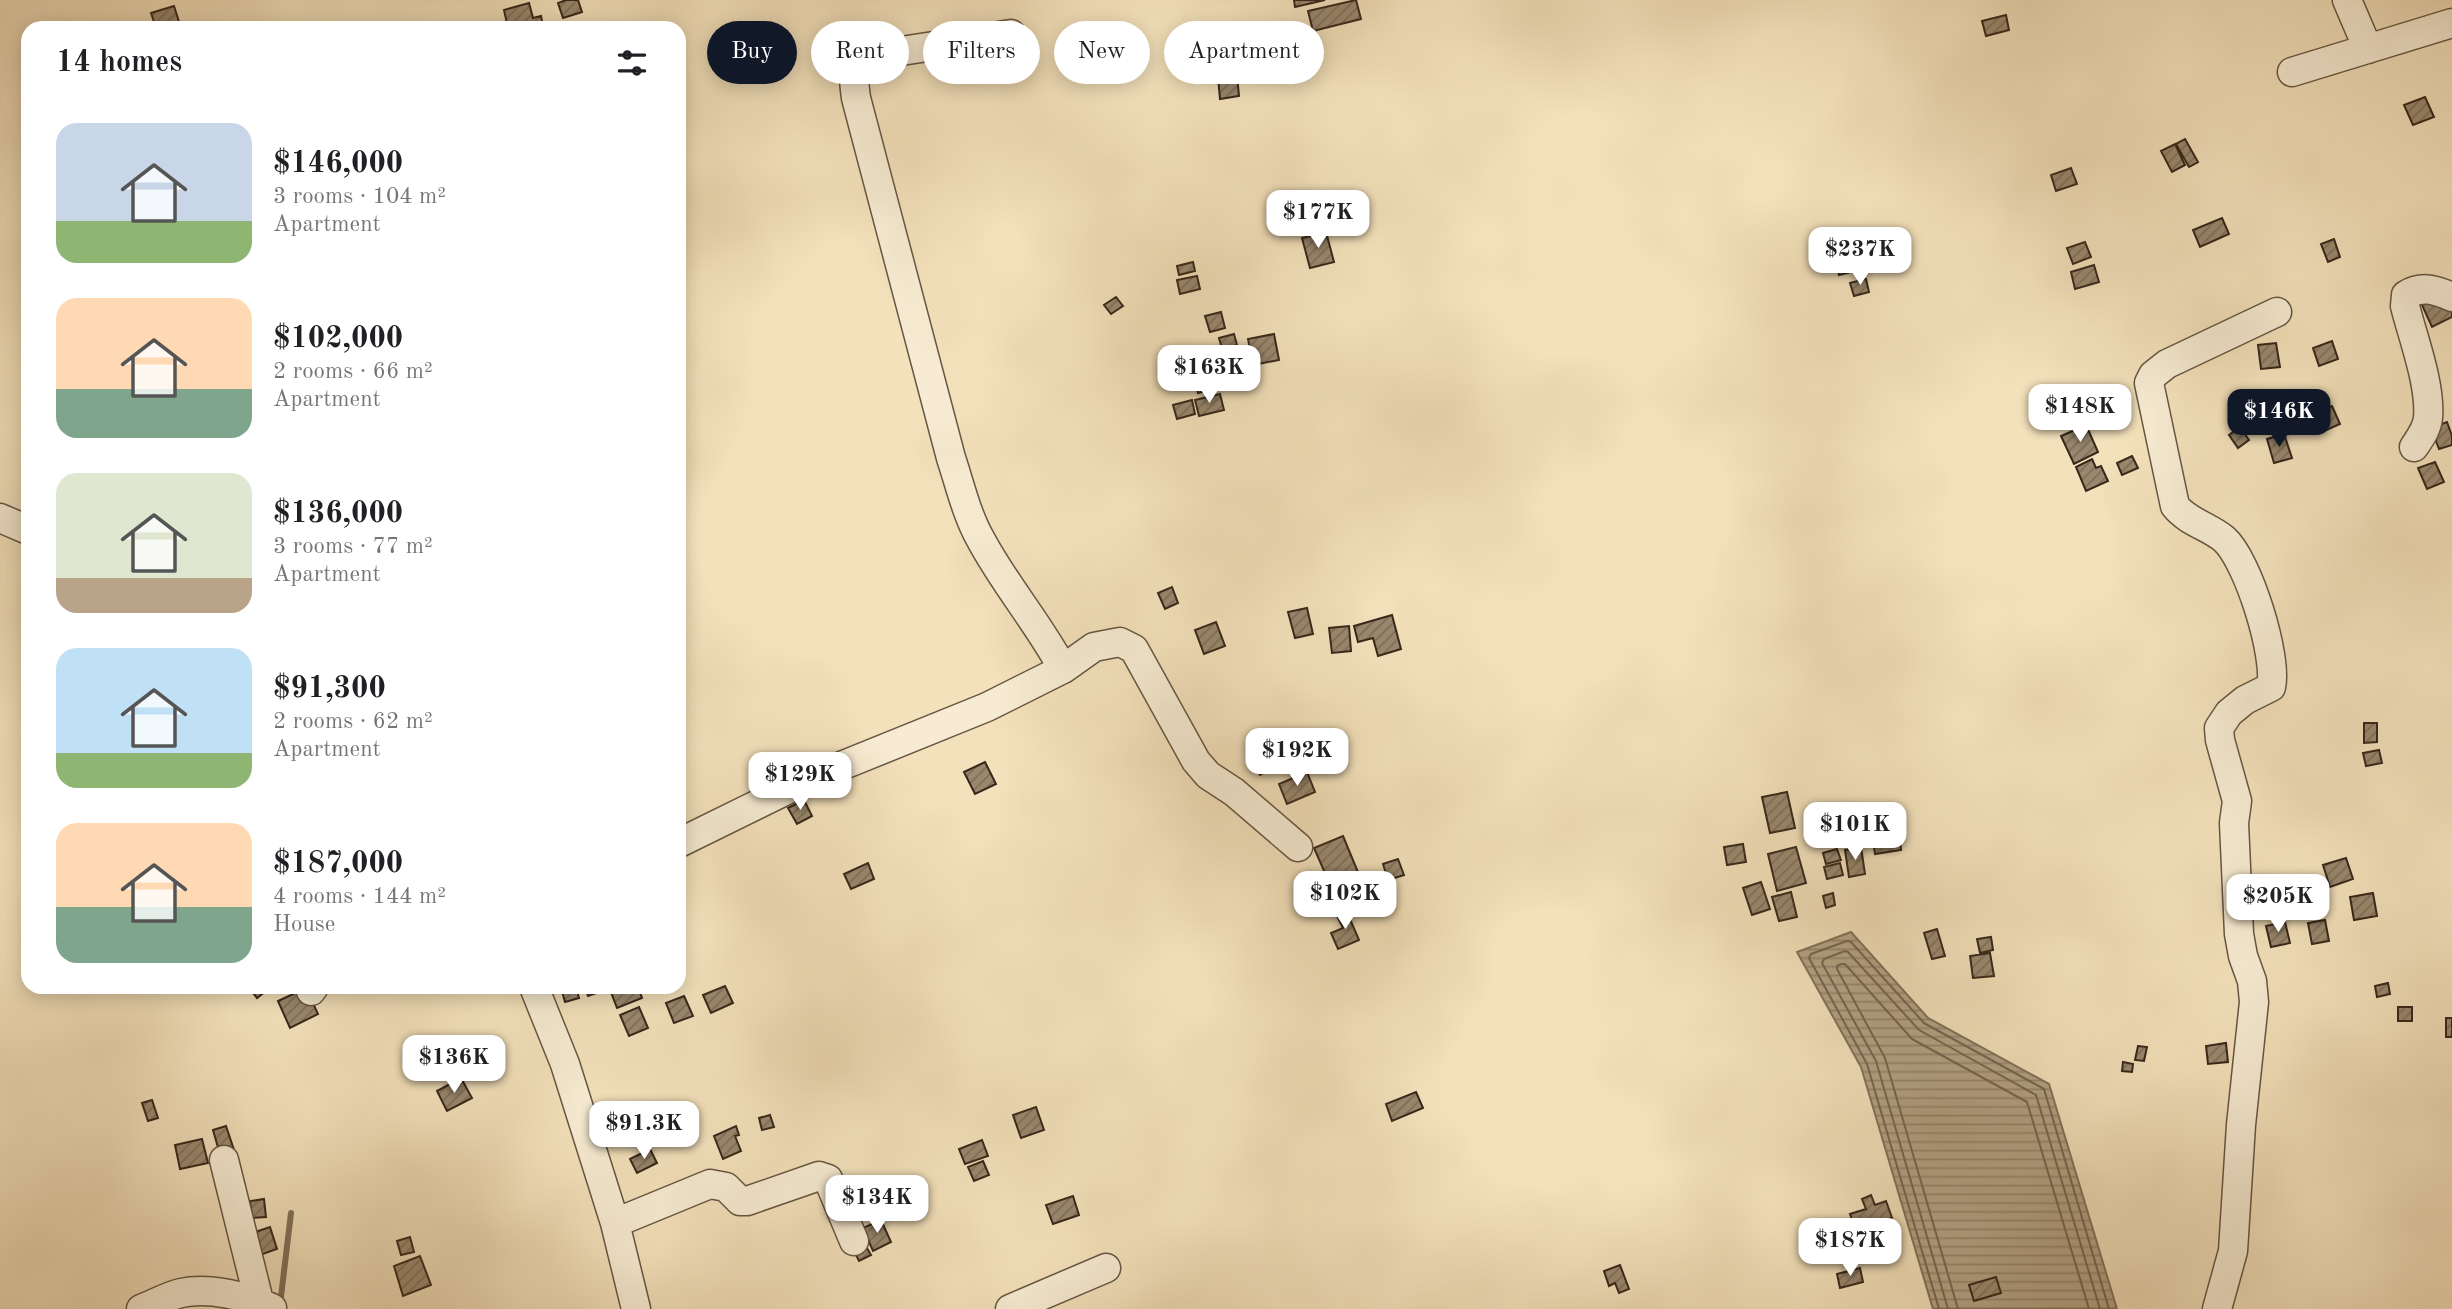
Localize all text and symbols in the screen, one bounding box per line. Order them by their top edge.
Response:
chip: Buy [707,21,797,84]
chip: Rent [811,21,909,84]
chip: Filters [923,21,1040,84]
chip: New [1054,21,1150,84]
chip: Apartment [1164,21,1324,84]
icon: filters [613,44,651,82]
text: 14 homes [56,48,182,78]
text: $146,000 [273,149,403,179]
icon: home [112,151,196,235]
text: 3 rooms · 104 m² [273,185,446,208]
pin: $177K [1269,190,1367,250]
text: $177K [1282,201,1354,224]
text: Apartment [273,213,381,236]
pin: $237K [1811,228,1909,287]
text: $237K [1824,238,1896,261]
text: $102,000 [273,324,403,354]
icon: home [112,326,196,410]
pin: $163K [1160,346,1258,405]
text: $163K [1173,356,1245,379]
text: 2 rooms · 66 m² [273,360,433,383]
pin: $148K [2031,384,2129,444]
text: Apartment [273,388,381,411]
pin: $146K [2230,390,2328,449]
text: $148K [2044,395,2116,418]
text: $146K [2243,400,2315,423]
text: $136,000 [273,499,403,529]
icon: home [112,501,196,585]
text: 3 rooms · 77 m² [273,535,433,558]
text: Apartment [273,563,381,586]
text: $91,300 [273,674,386,704]
icon: home [112,676,196,760]
text: 2 rooms · 62 m² [273,710,433,733]
pin: $192K [1248,728,1346,788]
text: Apartment [273,738,381,761]
text: $192K [1261,739,1333,762]
pin: $129K [751,752,849,812]
text: $129K [764,763,836,786]
pin: $101K [1806,802,1904,862]
text: $101K [1819,813,1891,836]
text: $187,000 [273,849,403,879]
icon: home [112,851,196,935]
pin: $102K [1296,872,1394,931]
pin: $205K [2229,874,2327,934]
text: $102K [1309,882,1381,905]
text: 4 rooms · 144 m² [273,885,446,908]
text: $205K [2242,885,2314,908]
text: House [273,913,335,936]
pin: $136K [405,1036,503,1095]
text: $136K [418,1046,490,1069]
pin: $91.3K [587,1102,701,1161]
text: $91.3K [605,1112,683,1135]
pin: $134K [828,1176,926,1235]
text: $134K [841,1186,913,1209]
pin: $187K [1801,1218,1899,1278]
text: $187K [1814,1229,1886,1252]

